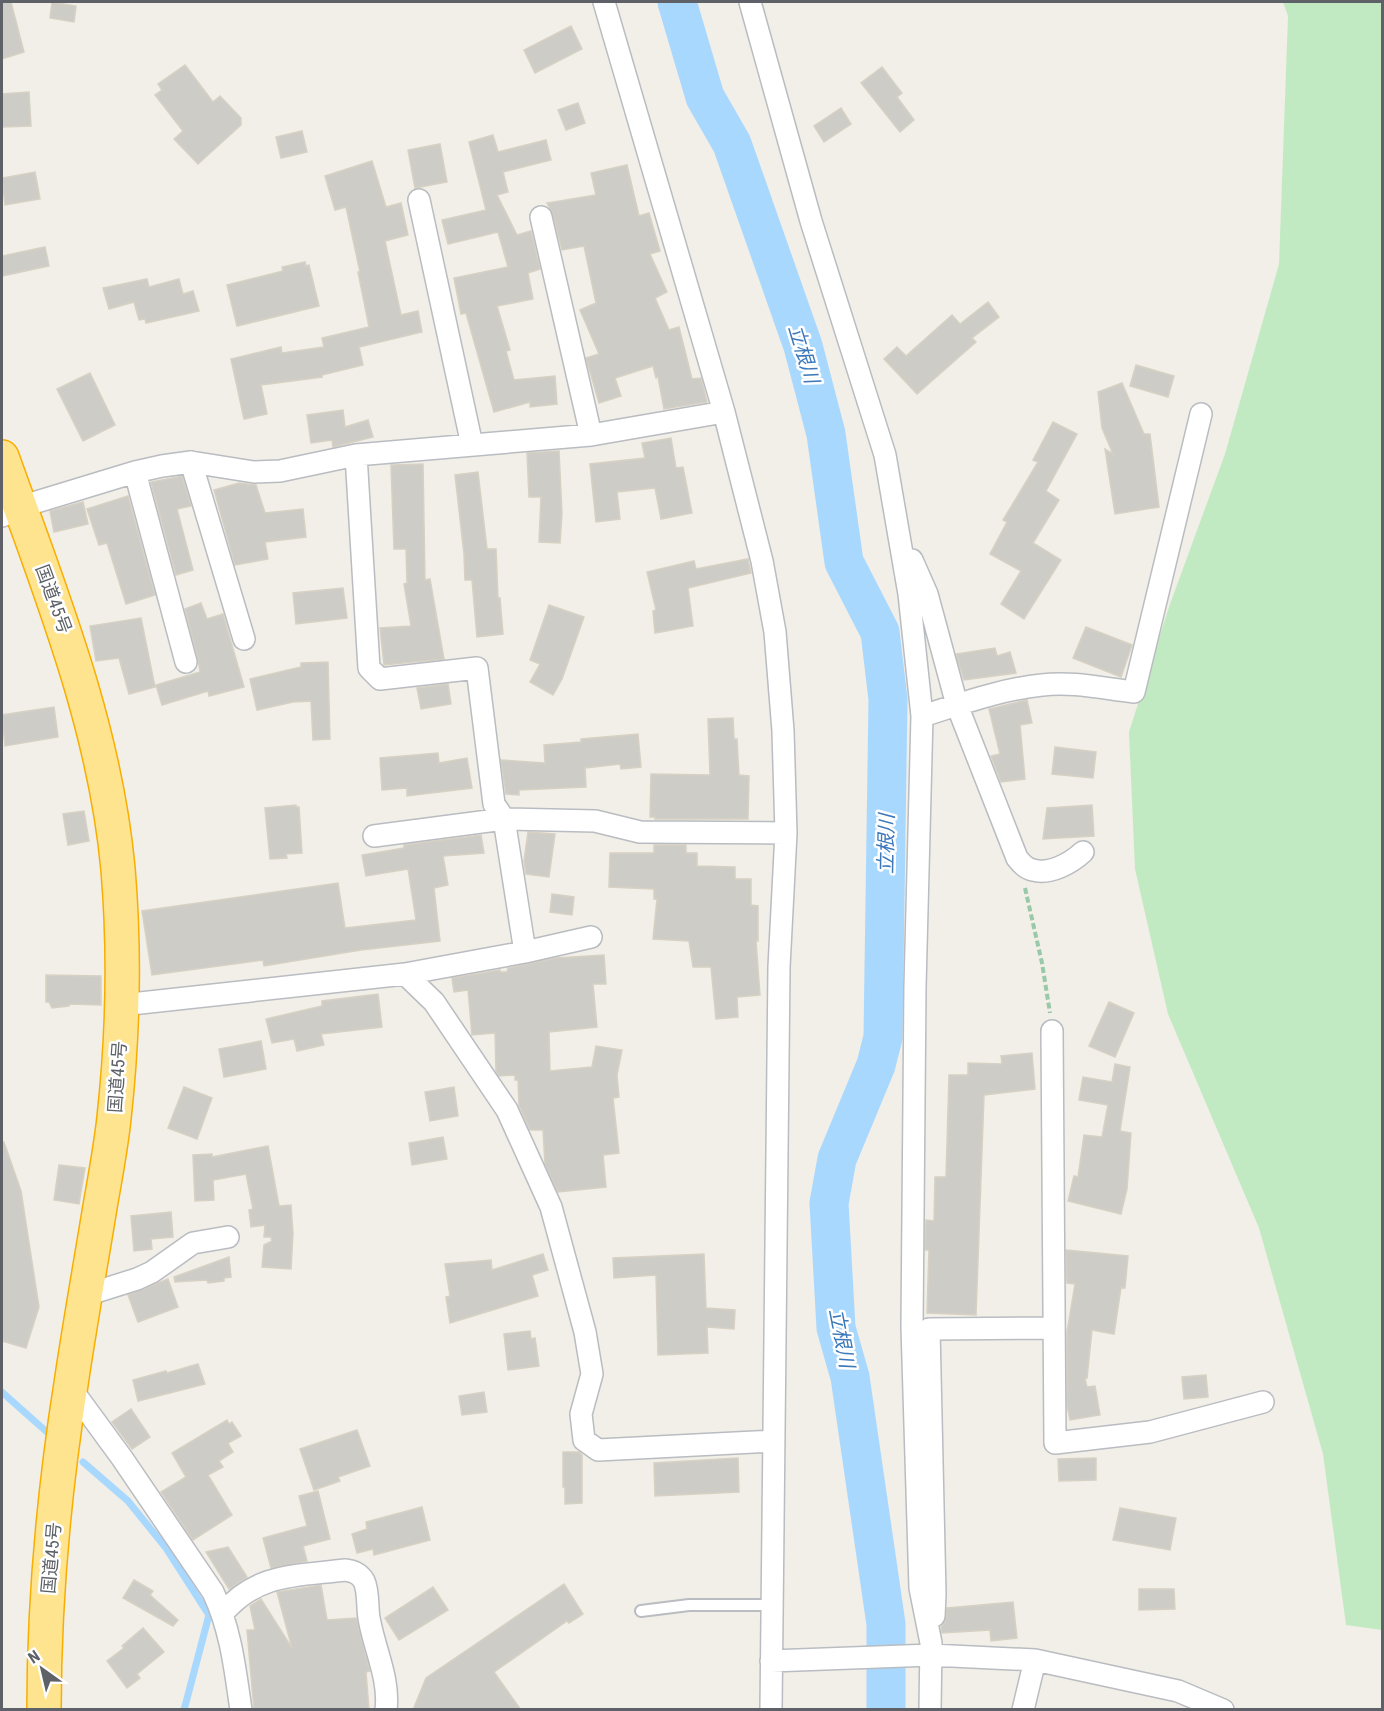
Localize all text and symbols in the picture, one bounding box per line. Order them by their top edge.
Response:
water label: 立根川 [784,322,825,388]
street label: 国道45号 [32,562,76,636]
water label: 立根川 [873,812,899,874]
street label: 国道45号 [104,1040,130,1114]
water label: 立根川 [824,1306,860,1372]
street label: 国道45号 [37,1521,65,1595]
north arrow [12,1639,72,1699]
text: N [25,1646,43,1668]

